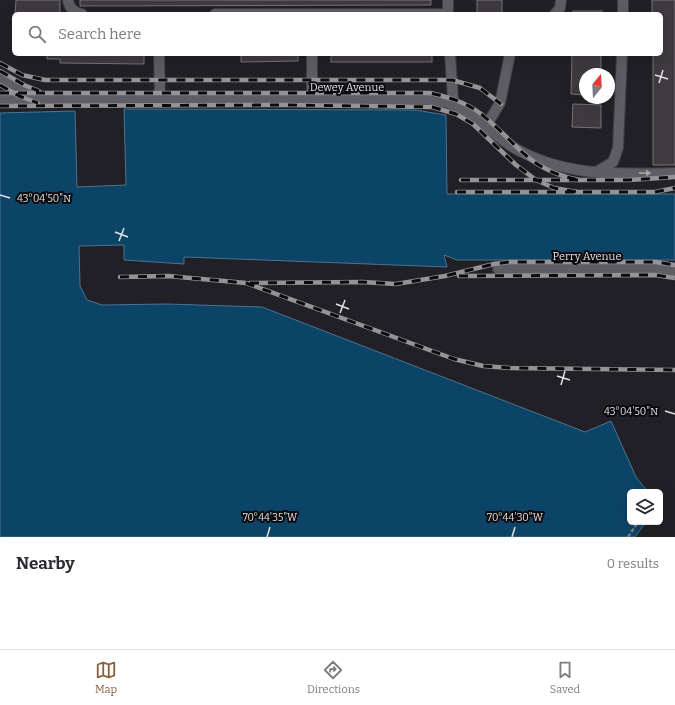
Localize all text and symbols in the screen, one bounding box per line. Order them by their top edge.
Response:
search box [12,12,663,56]
icon: search [26,23,48,45]
text: Search here [58,25,141,43]
north arrow [579,68,615,104]
street label: Dewey Avenue [310,81,384,94]
one-way arrow [639,170,652,176]
text: 43°04'50"N [17,193,71,205]
street label: Perry Avenue [553,250,621,263]
text: 43°04'50"N [604,406,658,418]
map controls [627,489,663,525]
button: layers [627,489,663,525]
text: 70°44'35"W [243,512,298,524]
text: 70°44'30"W [487,512,544,524]
text: Nearby [16,553,75,574]
text: 0 results [607,556,659,571]
tab: Map [95,659,117,696]
tab: Directions [307,659,360,696]
tab: Saved [550,659,580,696]

